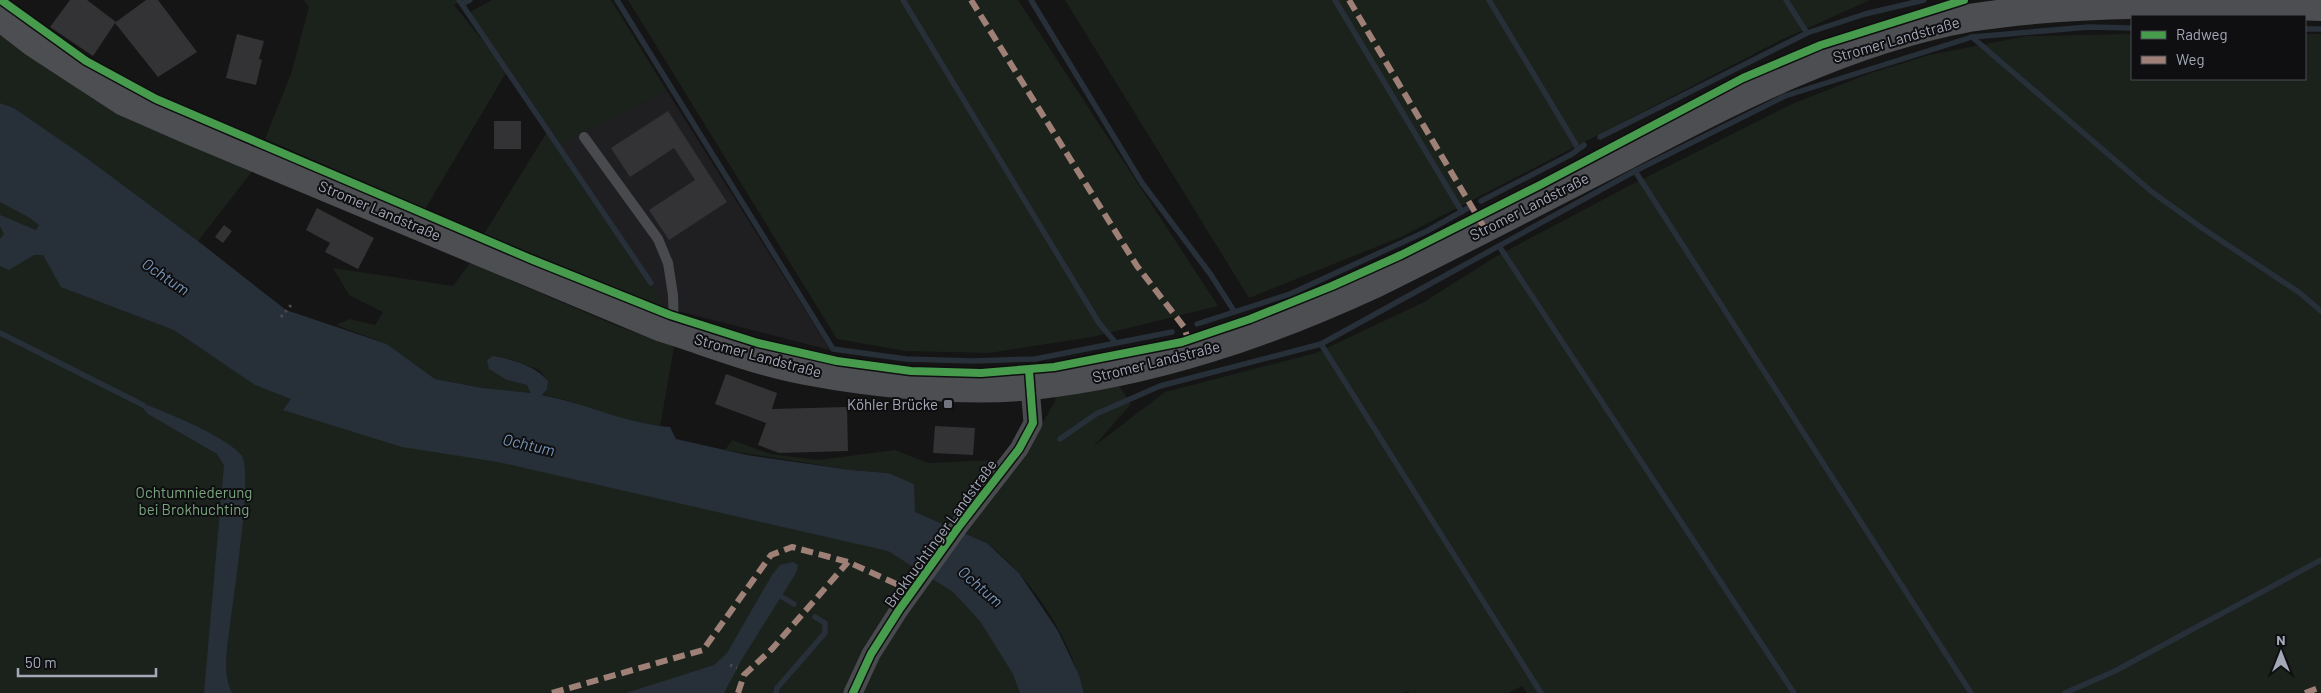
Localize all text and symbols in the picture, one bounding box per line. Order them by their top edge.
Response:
street label: Stromer Landstraße [1831,12,1961,66]
legend [2131,15,2306,80]
text: Radweg [2176,25,2228,43]
text: Weg [2176,50,2204,68]
street label: Stromer Landstraße [1467,168,1591,244]
street label: Stromer Landstraße [316,176,444,244]
water label: Ochtum [139,253,193,299]
street label: Stromer Landstraße [692,329,824,381]
street label: Stromer Landstraße [1090,336,1222,386]
place label: Köhler Brücke [847,395,938,413]
marker: Köhler Brücke [942,398,954,410]
water label: Ochtum [501,429,557,459]
street label: Brokhuchtinger Landstraße [880,455,1000,611]
park label: Ochtumniederung bei Brokhuchting [136,483,252,518]
water label: Ochtum [955,561,1007,611]
north arrow [2256,628,2306,678]
text: N [2276,631,2286,648]
scale bar [18,646,155,678]
text: 50 m [25,653,57,671]

